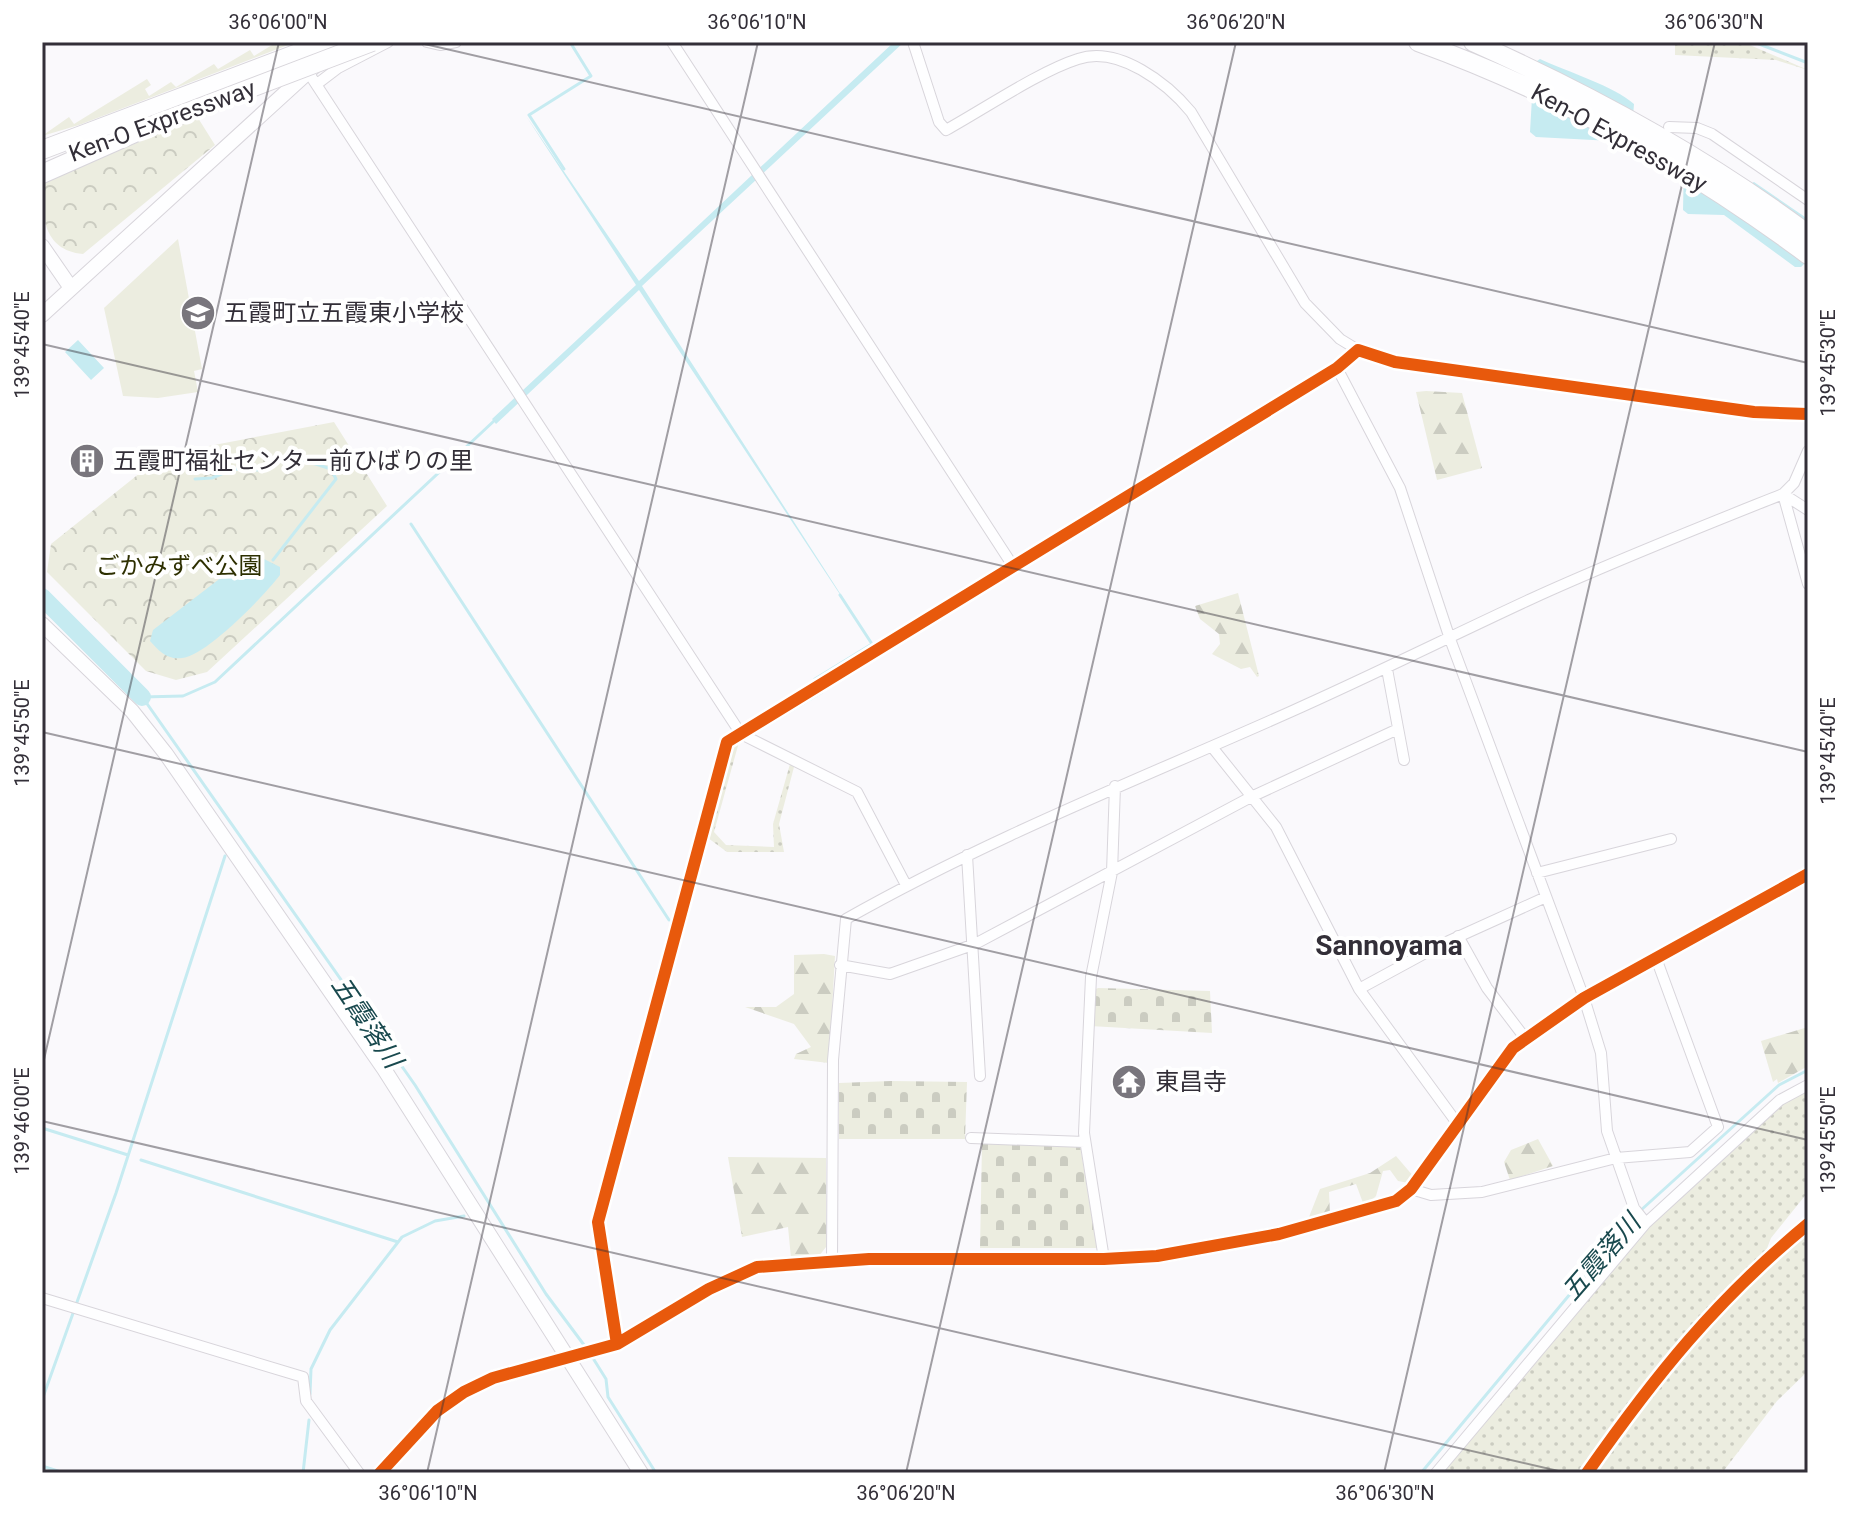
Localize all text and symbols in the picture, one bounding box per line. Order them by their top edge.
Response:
text: 36°06'00"N [228,10,328,34]
text: 36°06'10"N [707,10,807,34]
text: 36°06'20"N [1186,10,1286,34]
text: 36°06'30"N [1664,10,1764,34]
street label: Ken-O Expressway [65,74,260,168]
street label: Ken-O Expressway [1526,78,1712,198]
text: 139°45'40"E [10,291,34,399]
school or university icon: 五霞町立五霞東小学校 [179,294,217,332]
place label: 五霞町立五霞東小学校 [224,299,464,327]
text: 139°45'30"E [1816,309,1840,417]
building icon: 五霞町福祉センター前ひばりの里 [68,442,106,480]
place label: 五霞町福祉センター前ひばりの里 [113,447,473,475]
park label: ごかみずべ公園 [96,552,262,580]
text: 139°45'50"E [10,679,34,787]
text: 139°45'40"E [1816,697,1840,805]
district label: Sannoyama [1315,929,1463,962]
water label: 五霞落川 [325,970,410,1076]
temple icon: 東昌寺 [1110,1063,1148,1101]
text: 139°46'00"E [10,1067,34,1175]
place label: 東昌寺 [1155,1068,1227,1096]
text: 139°45'50"E [1816,1086,1840,1194]
water label: 五霞落川 [1556,1206,1648,1306]
text: 36°06'10"N [378,1481,478,1505]
text: 36°06'20"N [856,1481,956,1505]
text: 36°06'30"N [1335,1481,1435,1505]

